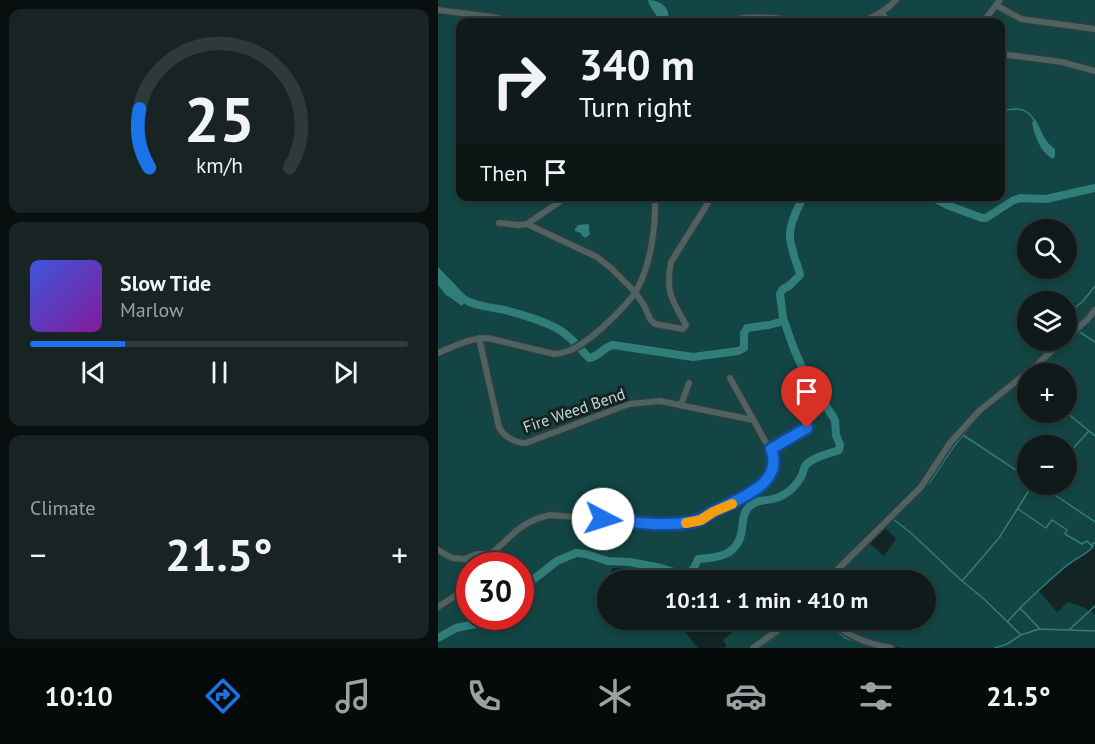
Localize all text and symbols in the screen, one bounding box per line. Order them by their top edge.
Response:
text: 340 m [579,37,695,92]
icon: right [480,42,558,120]
text: 25 [184,78,254,159]
text: Turn right [579,90,692,124]
text: km/h [195,151,242,179]
icon: arrive [539,156,572,189]
text: Then [480,159,527,187]
map controls [1017,219,1077,495]
button: search [1017,219,1077,279]
text: Slow Tide [120,269,211,297]
button: layers [1017,291,1077,351]
text: Marlow [120,297,184,323]
icon: previous [77,356,110,389]
icon: pause [203,356,236,389]
icon: next [329,356,362,389]
button: + [1017,363,1077,423]
pin [781,366,832,428]
icon: arrive [790,375,823,408]
street label: Fire Weed Bend [520,383,628,437]
button: − [1017,435,1077,495]
position arrow [571,487,635,551]
text: Climate [30,495,96,521]
text: 21.5° [165,525,273,583]
text: − [30,533,47,576]
text: + [391,533,408,576]
speed limit sign: 30 [456,552,534,630]
text: 10:11 · 1 min · 410 m [665,586,868,614]
icon: directions [202,675,244,717]
icon: music [332,675,374,717]
icon: phone [463,675,505,717]
icon: climate [594,675,636,717]
icon: car [725,675,767,717]
icon: filters [855,675,897,717]
text: 10:10 [44,679,113,713]
text: 21.5° [986,679,1051,713]

